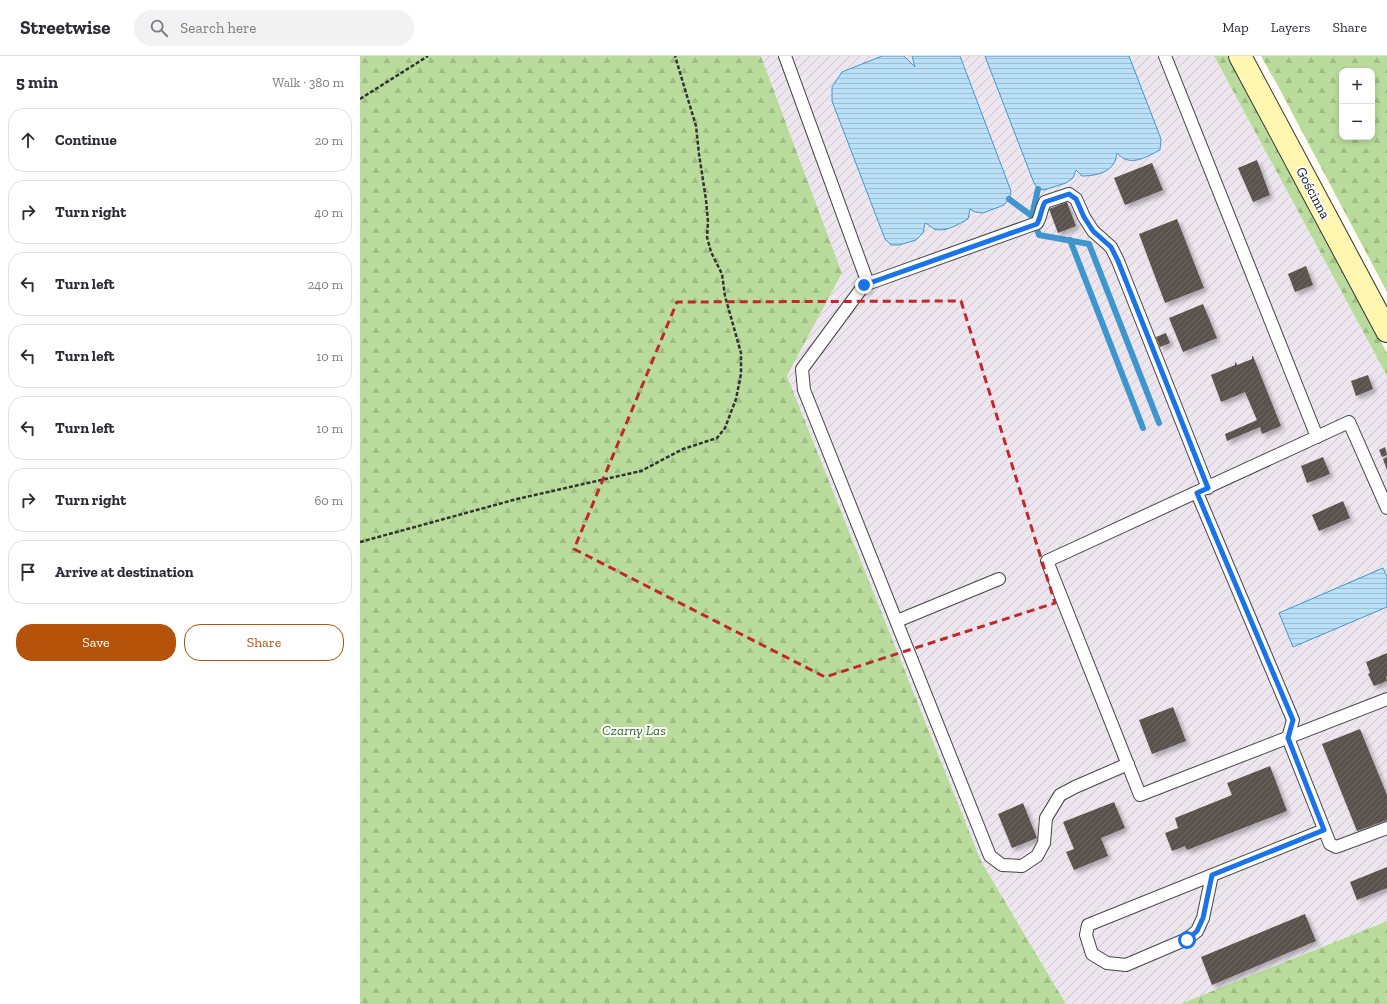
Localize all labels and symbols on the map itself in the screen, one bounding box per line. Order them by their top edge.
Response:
street label: Gościnna [1292,164,1334,222]
route end [855,276,873,294]
park label: Czarny Las [602,722,666,739]
route start [1178,931,1196,949]

